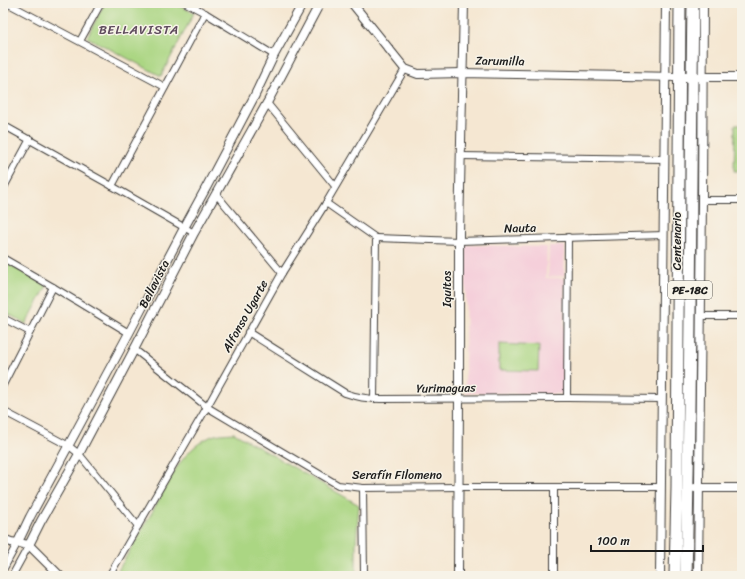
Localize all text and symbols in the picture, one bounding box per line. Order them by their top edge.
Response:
district label: BELLAVISTA [99,18,179,41]
street label: Zarumilla [475,50,525,72]
street label: Centenario [666,212,688,270]
street label: Nauta [504,216,536,240]
street label: Bellavista [132,256,176,312]
street label: Iquitos [436,271,458,308]
street label: Alfonso Ugarte [215,276,274,357]
road number: PE-18C [668,281,712,299]
street label: Yurimaguas [416,376,476,400]
street label: Serafín Filomeno [352,464,442,486]
scale bar [591,527,703,553]
text: 100 m [597,530,630,552]

